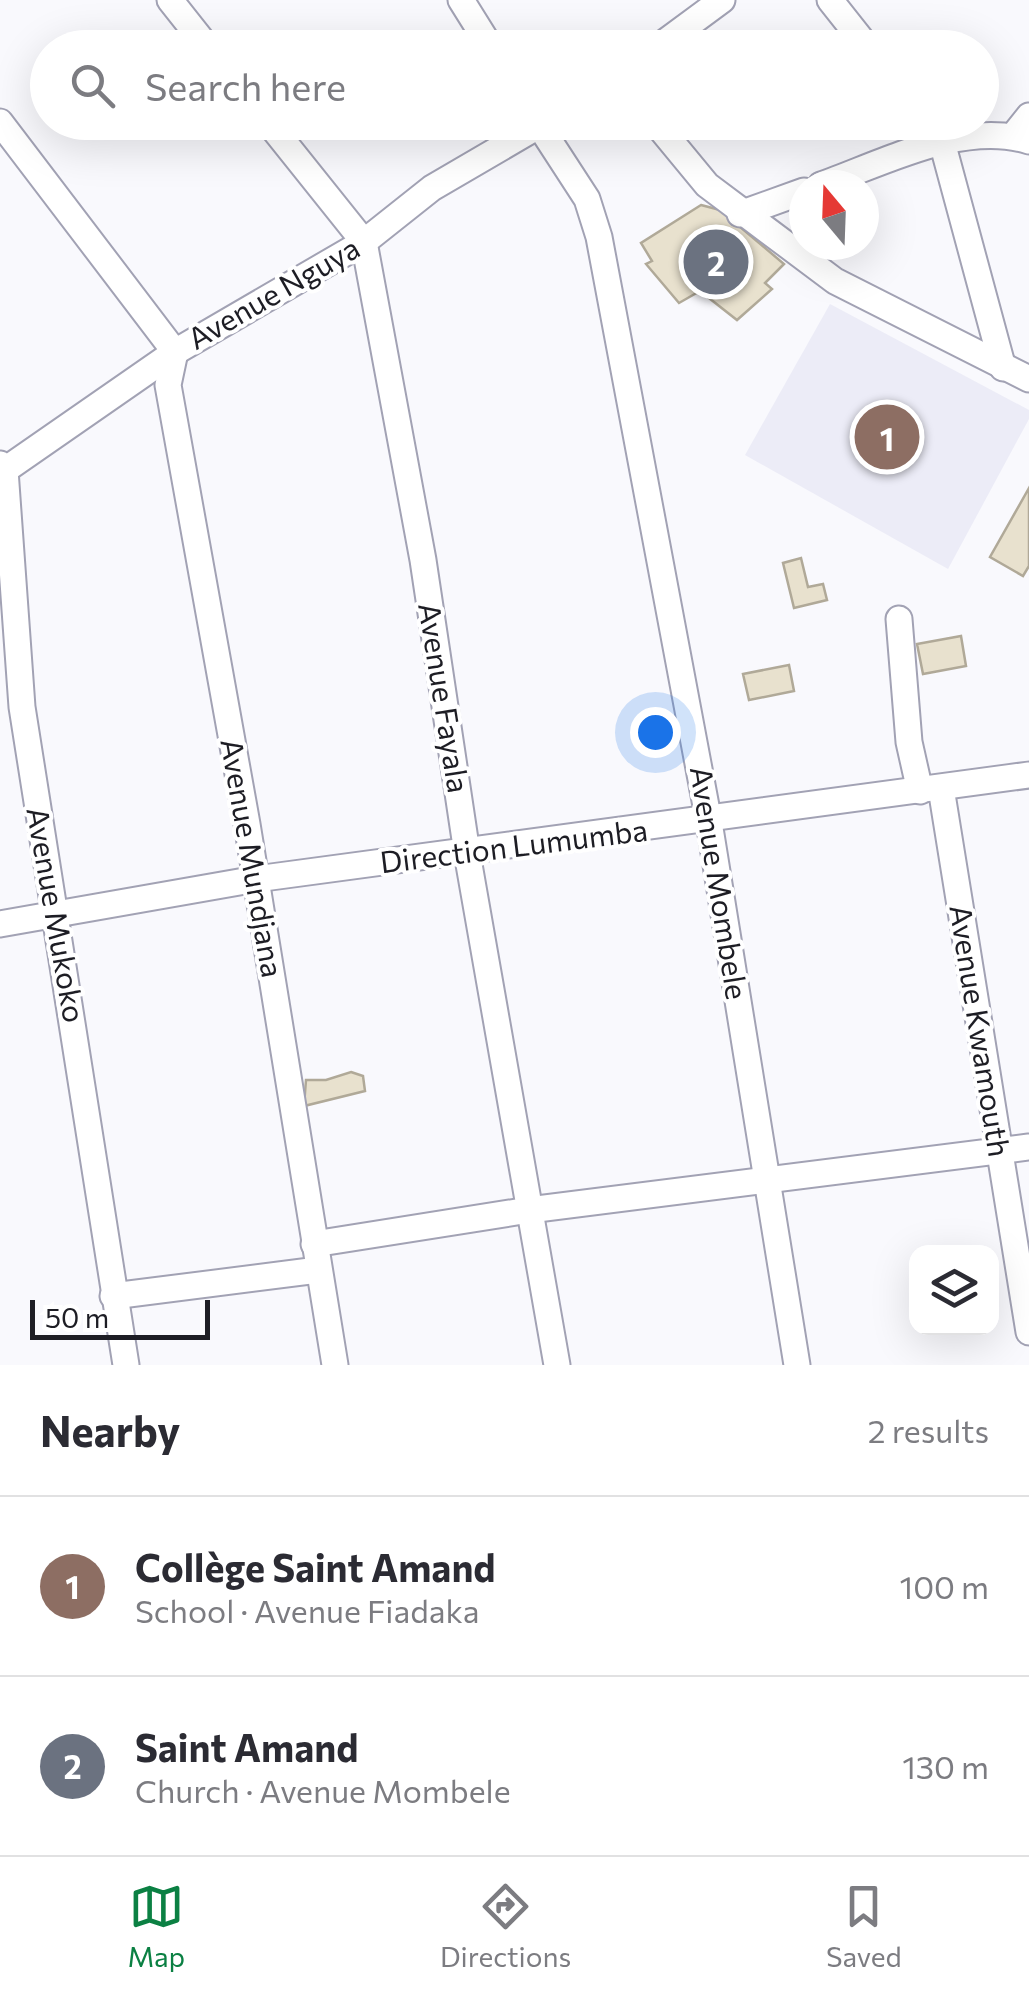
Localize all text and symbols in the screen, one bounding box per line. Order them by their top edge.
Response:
search box [30,30,999,140]
icon: search [65,58,120,113]
text: Search here [145,62,346,109]
north arrow [789,170,879,260]
pin: 2 [684,224,748,300]
street label: Avenue Nguya [180,228,365,356]
pin: 1 [854,400,920,474]
street label: Avenue Fayala [412,600,479,795]
your location [630,707,681,758]
street label: Avenue Mundjana [214,735,293,980]
street label: Avenue Mombele [684,763,757,1002]
street label: Avenue Mukoko [20,804,95,1025]
street label: Direction Lumumba [378,810,650,879]
street label: Avenue Kwamouth [943,902,1020,1159]
map controls [909,1245,999,1335]
button: layers [909,1245,999,1335]
scale bar [30,1295,210,1340]
text: 50 m [45,1300,109,1334]
text: Nearby [40,1404,180,1456]
text: 2 results [868,1410,989,1450]
text: Collège Saint Amand [135,1543,496,1590]
text: 1 [65,1566,80,1606]
text: 100 m [900,1566,989,1606]
text: School · Avenue Fiadaka [135,1590,480,1630]
text: Saint Amand [135,1723,358,1770]
text: 2 [63,1746,82,1786]
text: 130 m [902,1746,989,1786]
text: Church · Avenue Mombele [135,1770,511,1810]
tab: Map [127,1879,185,1973]
tab: Directions [440,1879,571,1973]
tab: Saved [826,1879,902,1973]

